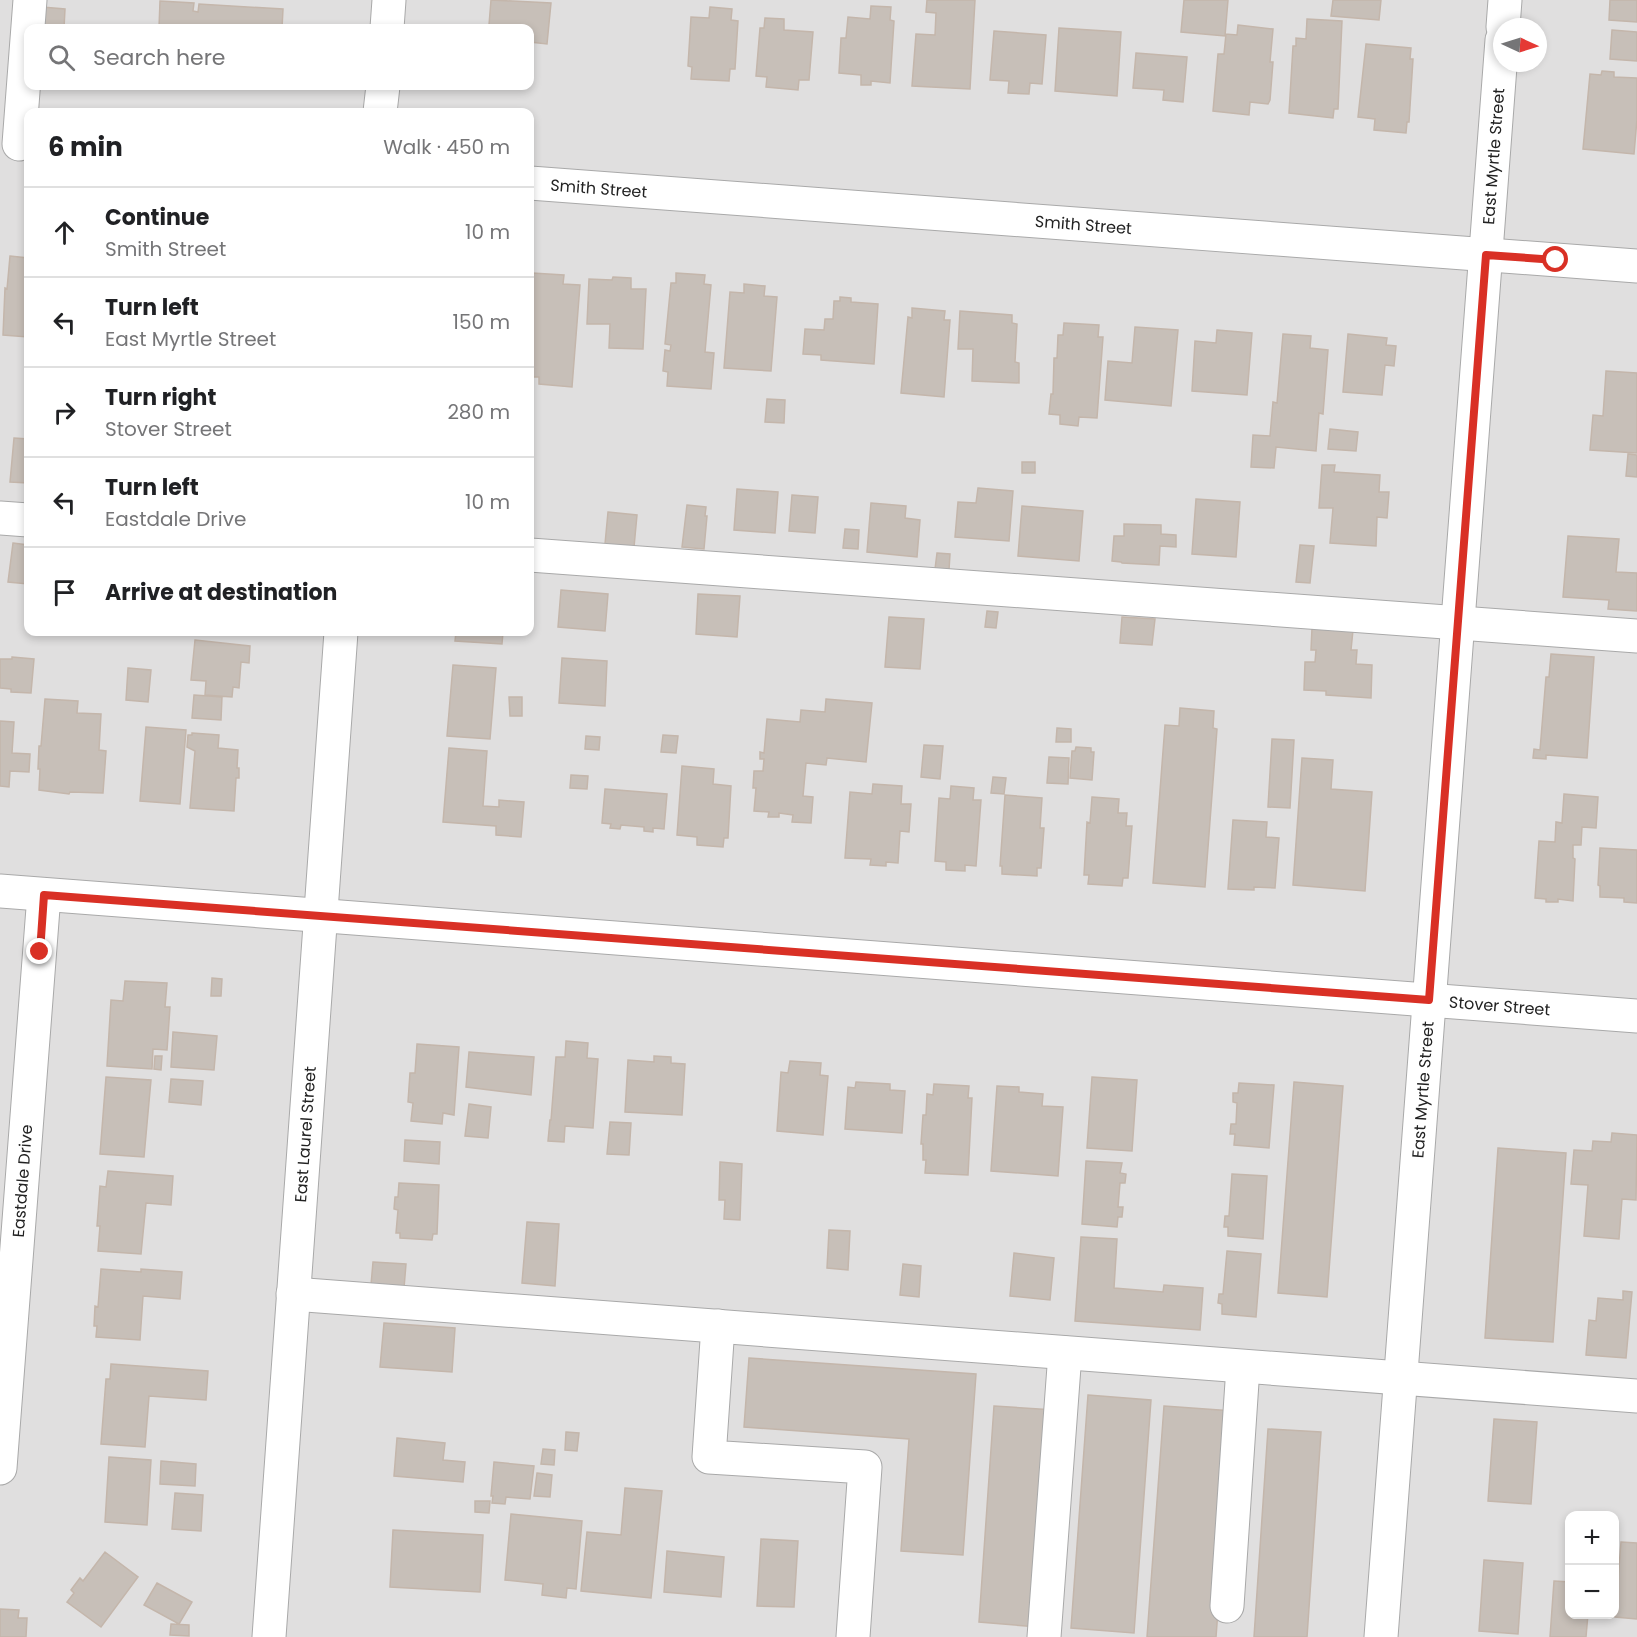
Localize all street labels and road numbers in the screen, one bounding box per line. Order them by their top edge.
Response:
street label: East Myrtle Street [1477,87,1510,226]
street label: Smith Street [550,174,648,204]
street label: Smith Street [1034,210,1133,240]
street label: Stover Street [1448,991,1551,1021]
street label: East Myrtle Street [1406,1020,1440,1159]
street label: East Laurel Street [289,1065,322,1203]
street label: Eastdale Drive [7,1124,38,1238]

